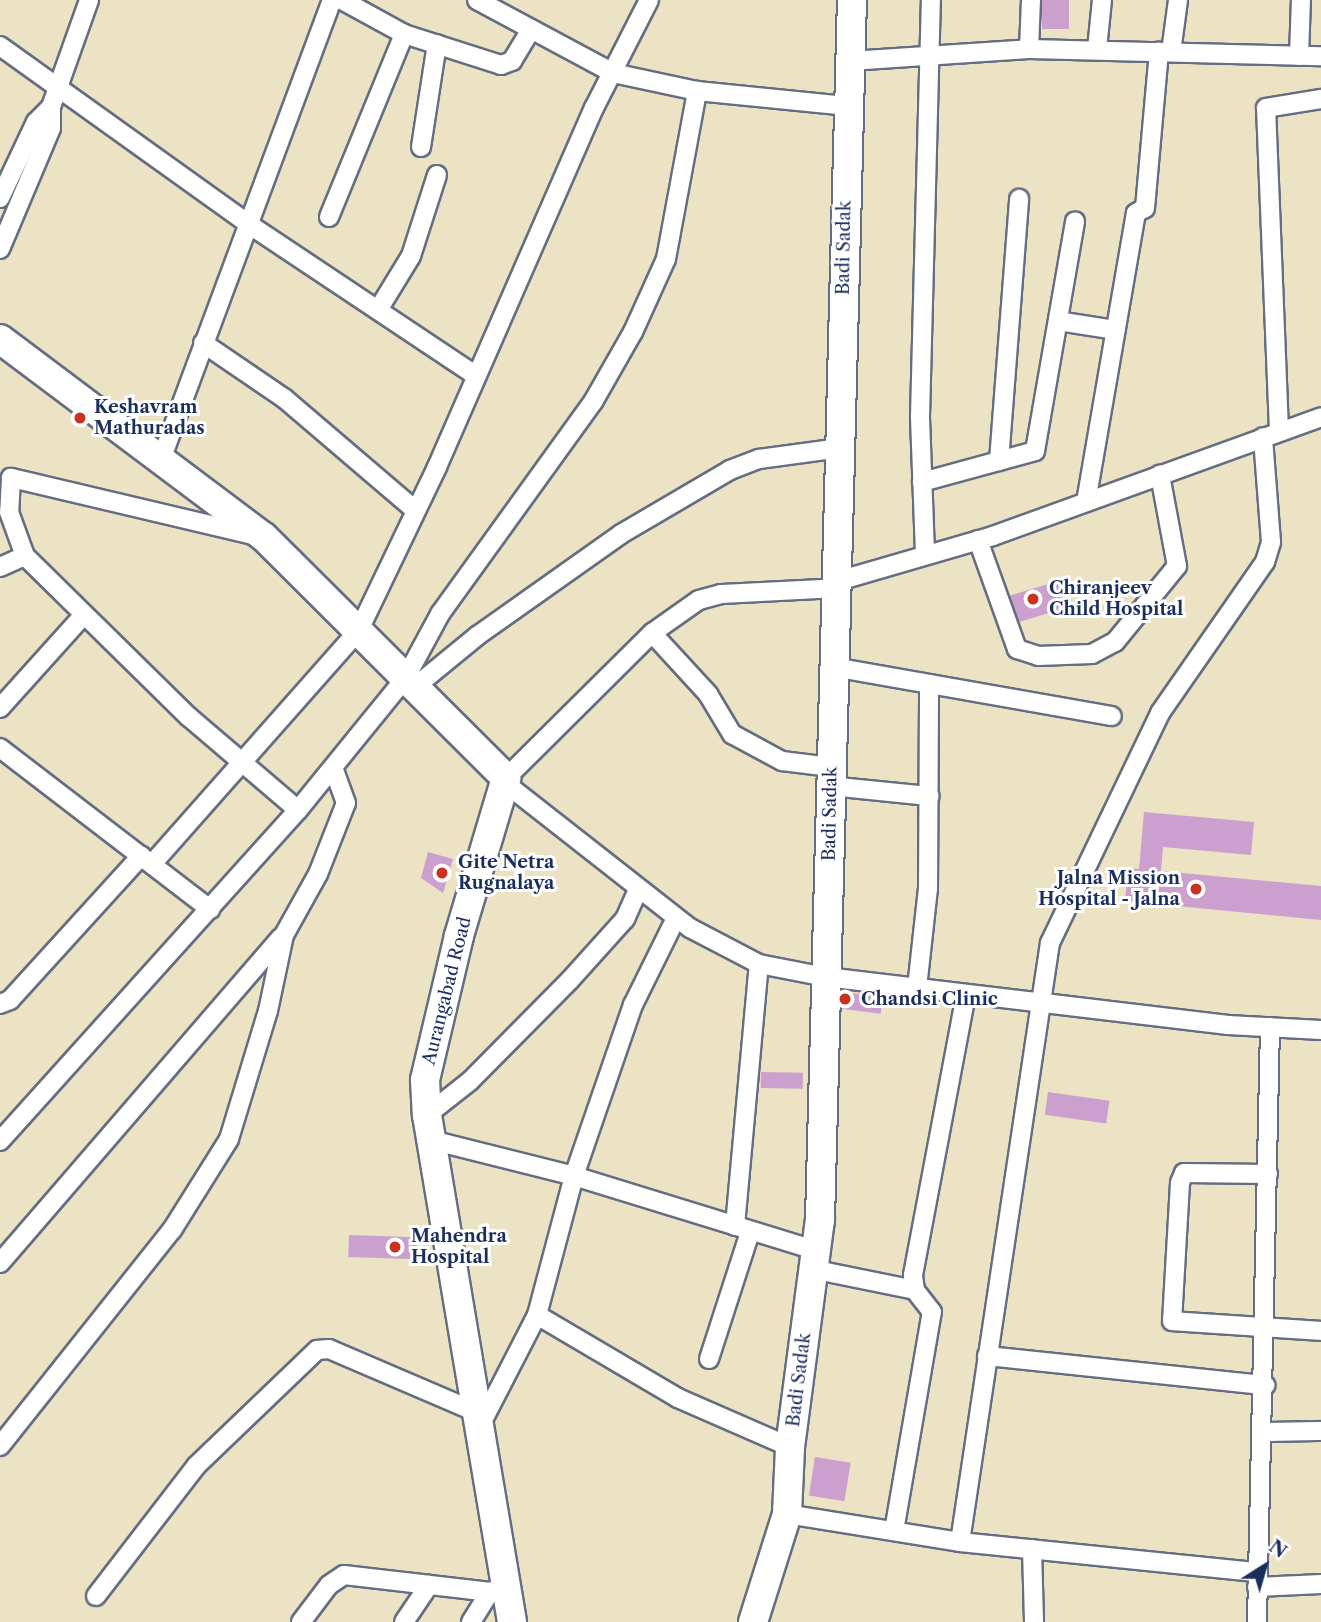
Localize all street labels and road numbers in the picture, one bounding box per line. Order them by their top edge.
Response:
street label: Badi Sadak [832,201,856,295]
street label: Badi Sadak [818,767,842,861]
street label: Aurangabad Road [418,915,476,1067]
street label: Badi Sadak [783,1332,815,1428]

